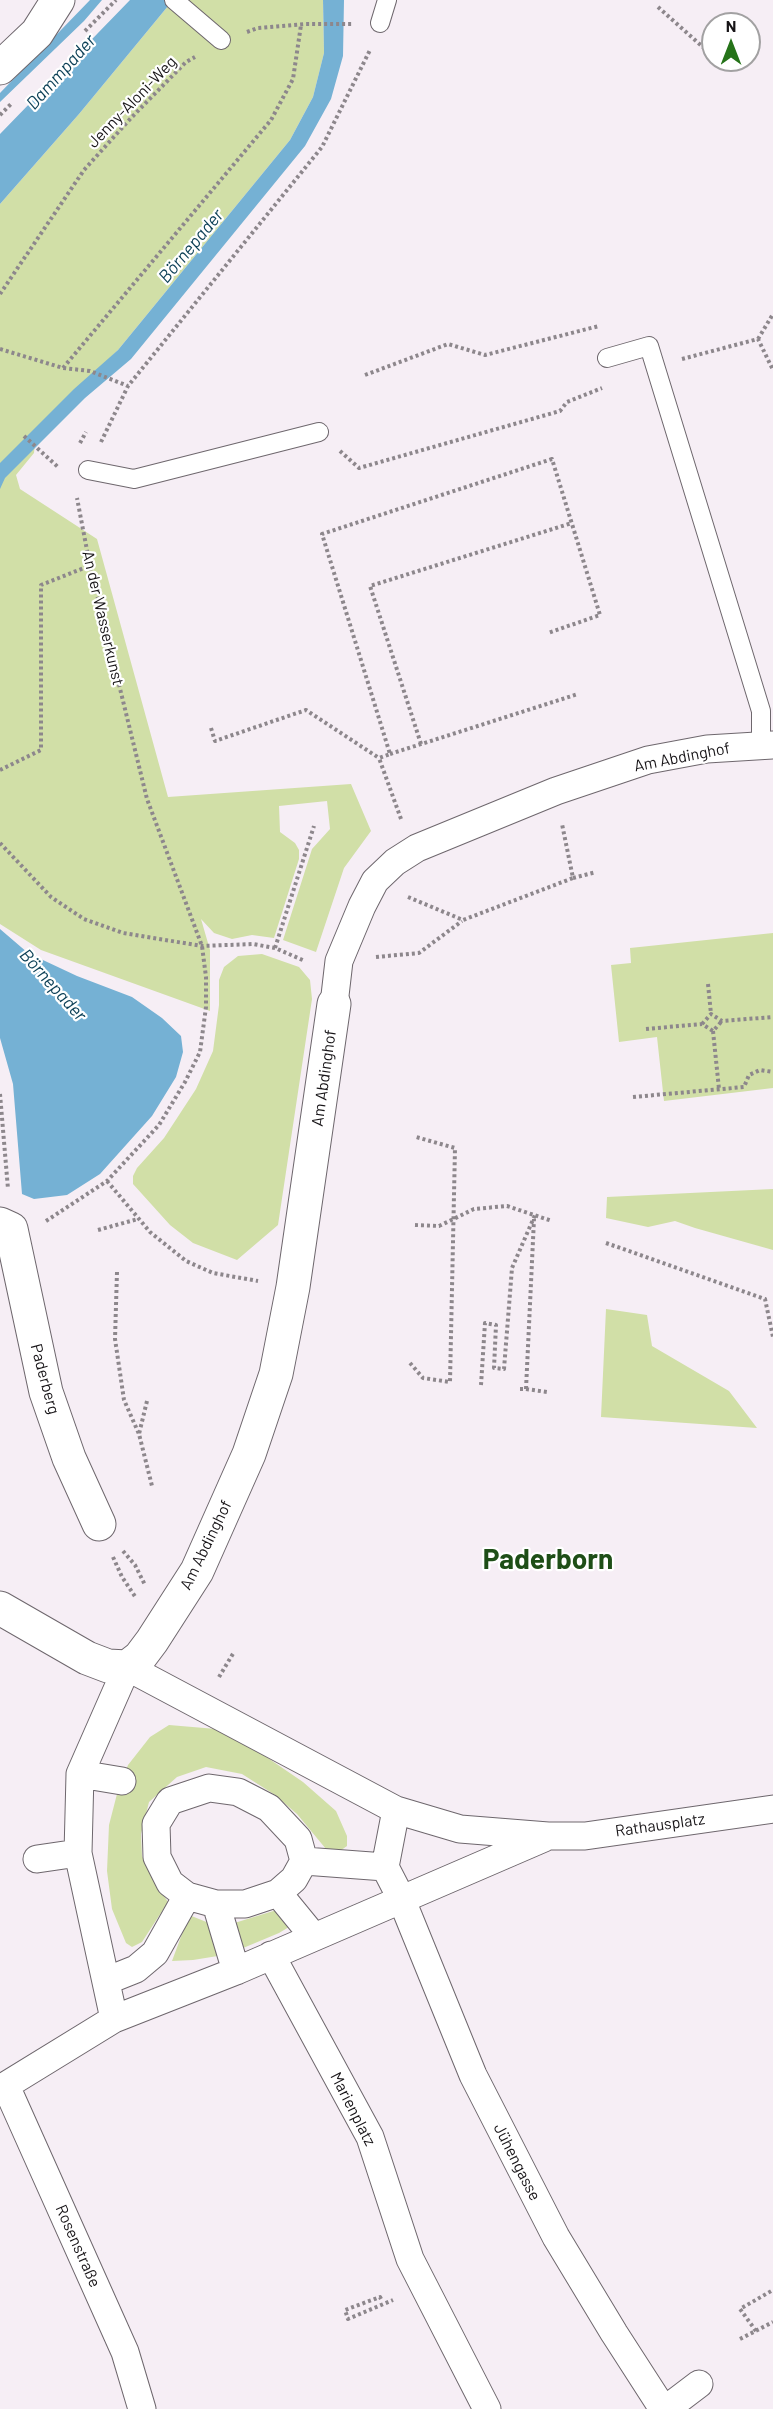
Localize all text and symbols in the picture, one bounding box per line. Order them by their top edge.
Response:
north arrow [701,12,761,72]
text: N [726,16,736,35]
water label: Dammpader [22,30,100,114]
street label: Jenny-Aloni-Weg [84,52,180,152]
water label: Börnepader [154,205,228,287]
street label: An der Wasserkunst [78,549,128,687]
street label: Am Abdinghof [632,738,732,776]
water label: Börnepader [15,944,91,1026]
street label: Am Abdinghof [308,1028,340,1128]
street label: Paderberg [26,1342,64,1416]
street label: Am Abdinghof [176,1497,236,1593]
district label: Paderborn [483,1543,613,1577]
street label: Rathausplatz [614,1809,706,1841]
street label: Marienplatz [326,2069,380,2149]
street label: Jühengasse [489,2120,545,2204]
street label: Rosenstraße [51,2202,105,2290]

